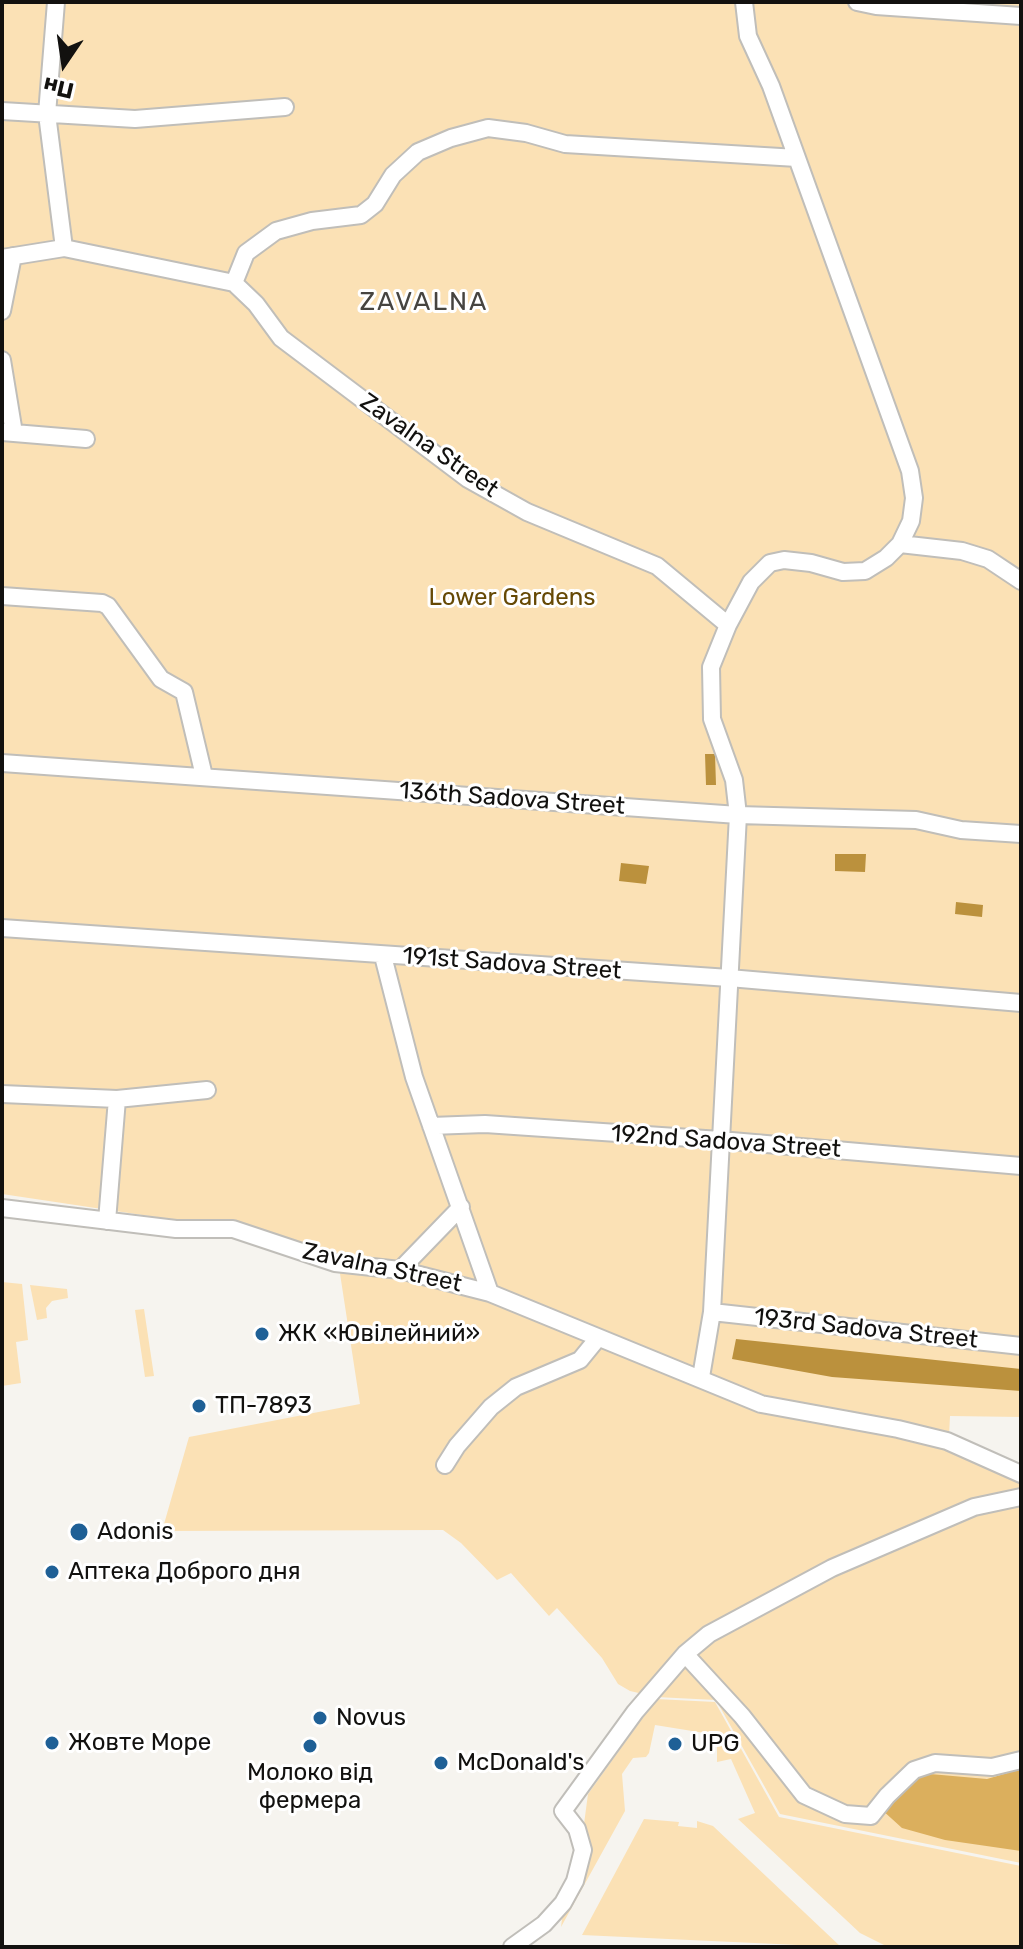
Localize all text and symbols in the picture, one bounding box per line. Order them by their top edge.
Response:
north arrow [24,24,104,104]
text: Пн [41,71,76,104]
district label: ZAVALNA [359,286,489,318]
street label: Zavalna Street [354,388,504,504]
park label: Lower Gardens [428,584,596,612]
street label: 136th Sadova Street [398,777,626,821]
street label: 191st Sadova Street [402,942,622,986]
street label: 192nd Sadova Street [610,1120,842,1164]
street label: Zavalna Street [300,1237,464,1299]
street label: 193rd Sadova Street [753,1303,979,1355]
place label: ЖК «Ювілейний» [278,1320,480,1348]
marker: ЖК «Ювілейний» [253,1325,271,1343]
place label: ТП-7893 [215,1392,312,1420]
marker: ТП-7893 [190,1397,208,1415]
place label: Adonis [97,1518,174,1546]
marker: Adonis [68,1521,90,1543]
place label: Аптека Доброго дня [68,1558,301,1586]
marker: Аптека Доброго дня [43,1563,61,1581]
place label: Novus [336,1704,406,1732]
marker: Novus [311,1709,329,1727]
place label: Жовте Море [68,1729,211,1757]
place label: UPG [691,1730,740,1758]
marker: Жовте Море [43,1734,61,1752]
marker: UPG [666,1735,684,1753]
marker: Молоко від фермера [301,1737,319,1755]
place label: McDonald's [457,1749,584,1777]
marker: McDonald's [432,1754,450,1772]
place label: Молоко від фермера [247,1759,373,1815]

